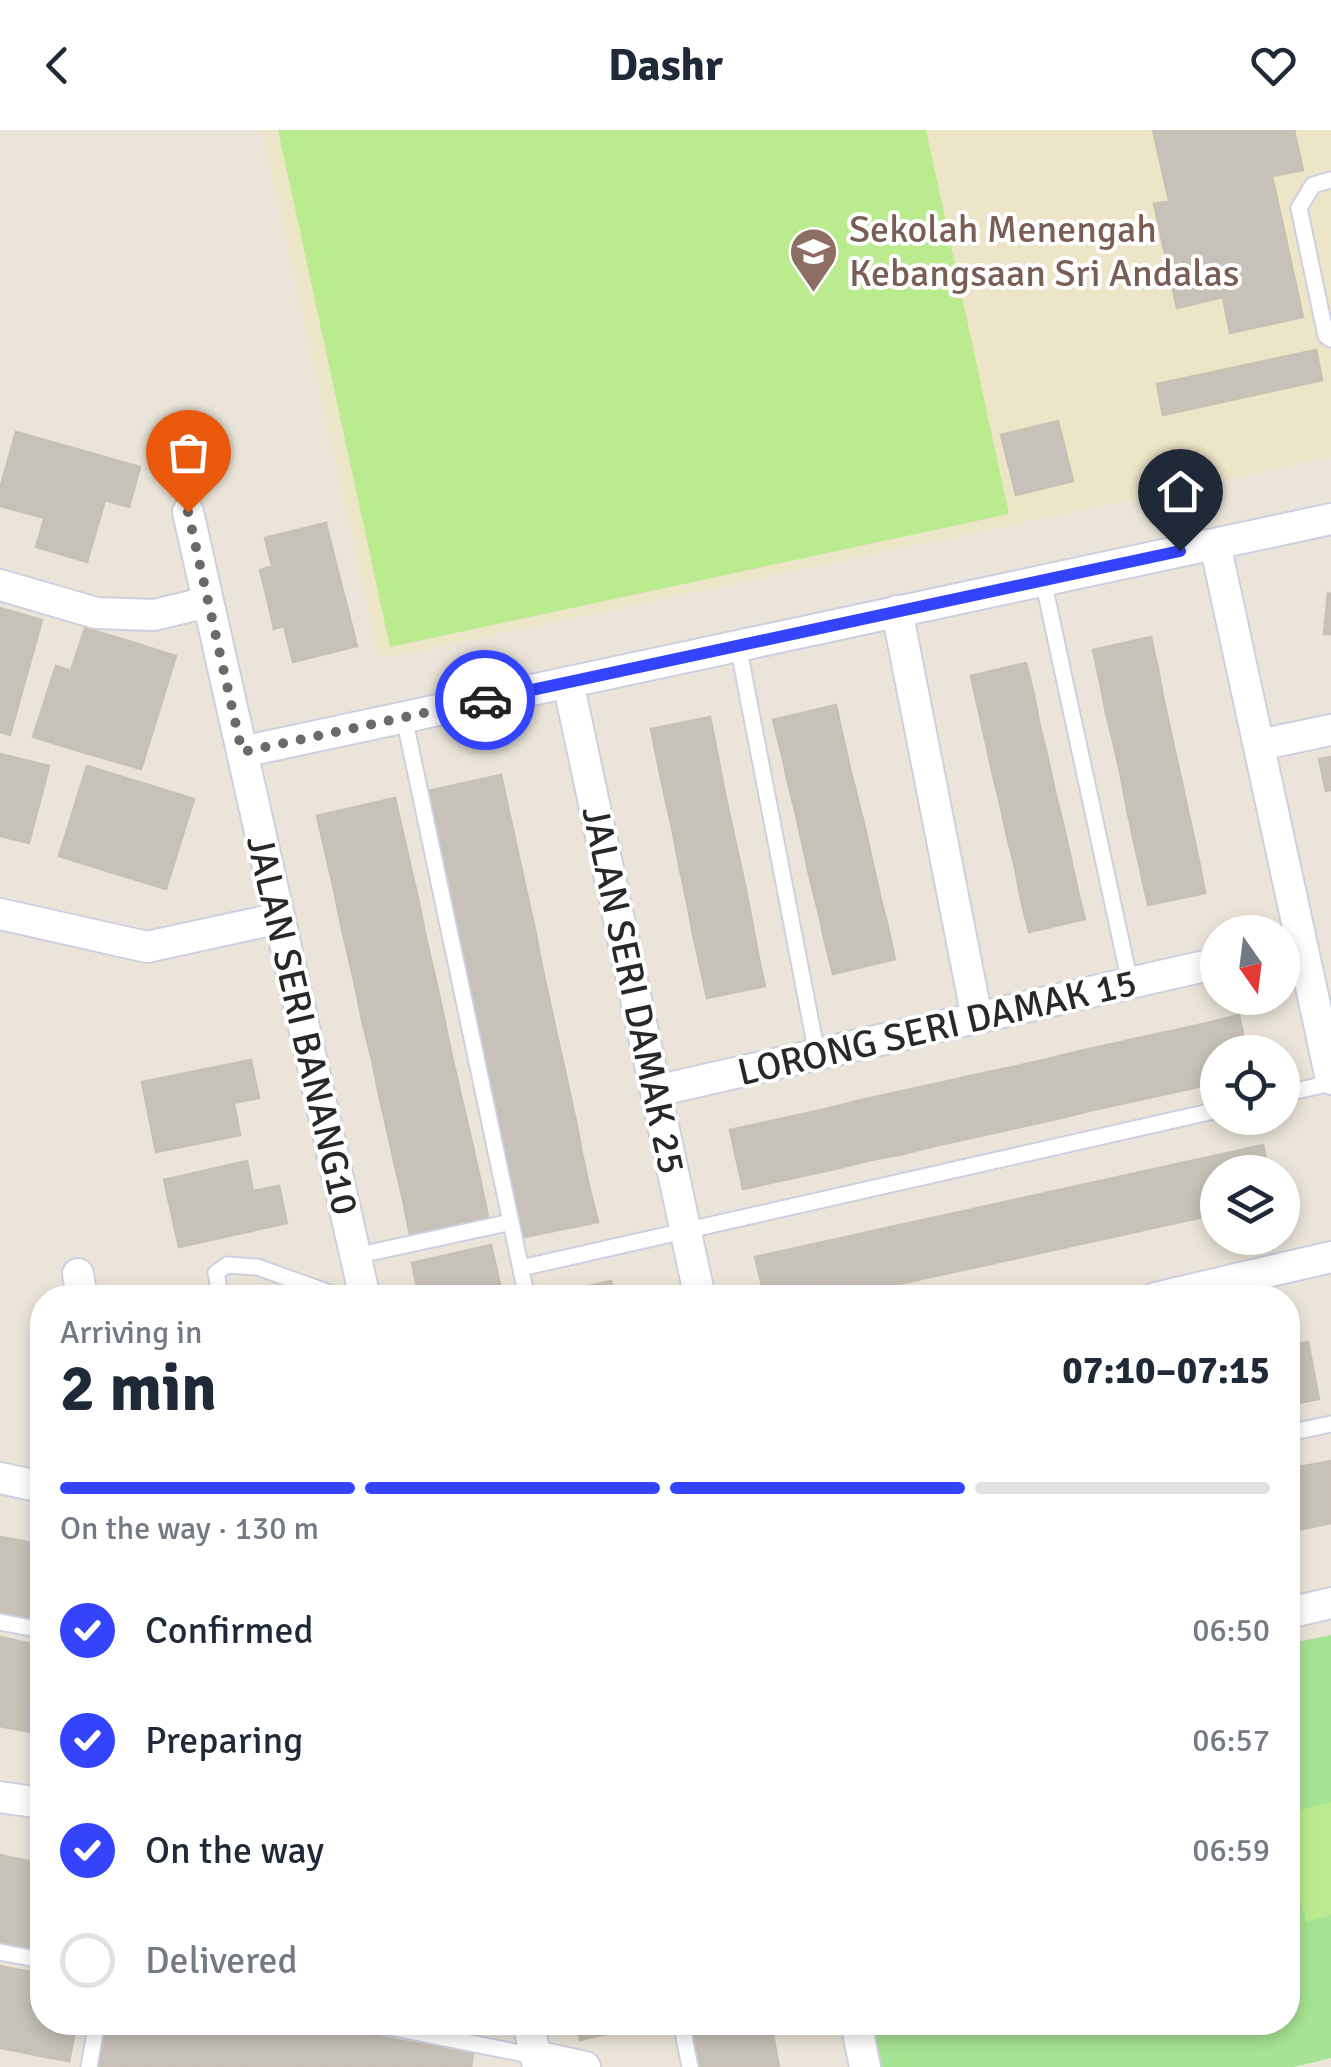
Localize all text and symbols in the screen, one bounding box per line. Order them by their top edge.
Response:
icon: back [30,38,85,93]
text: Dashr [608,38,723,93]
icon: heart [1246,38,1301,93]
place label: Sekolah Menengah Kebangsaan Sri Andalas [849,206,1239,297]
school or university icon: Sekolah Menengah Kebangsaan Sri Andalas [788,225,840,293]
pin [146,410,231,513]
icon: bag [161,425,216,480]
pin [1138,449,1223,552]
icon: home [1153,464,1208,519]
courier [435,650,535,750]
icon: car [458,673,513,728]
street label: JALAN SERI DAMAK 25 [572,802,695,1178]
street label: JALAN SERI BANANG10 [236,831,369,1219]
north arrow [1200,915,1300,1015]
map controls [1200,915,1300,1255]
street label: LORONG SERI DAMAK 15 [733,959,1141,1096]
button: locate [1200,1035,1300,1135]
button: layers [1200,1155,1300,1255]
text: Arriving in [60,1313,202,1352]
text: 07:10–07:15 [1062,1347,1270,1394]
text: 2 min [60,1349,217,1429]
text: On the way · 130 m [60,1509,319,1548]
icon: check [60,1603,115,1658]
text: Confirmed [145,1607,314,1654]
text: 06:50 [1192,1611,1270,1650]
icon: check [60,1713,115,1768]
text: Preparing [145,1717,303,1764]
text: 06:57 [1192,1721,1270,1760]
icon: check [60,1823,115,1878]
text: On the way [145,1827,324,1874]
text: 06:59 [1192,1831,1270,1870]
text: Delivered [145,1937,298,1984]

